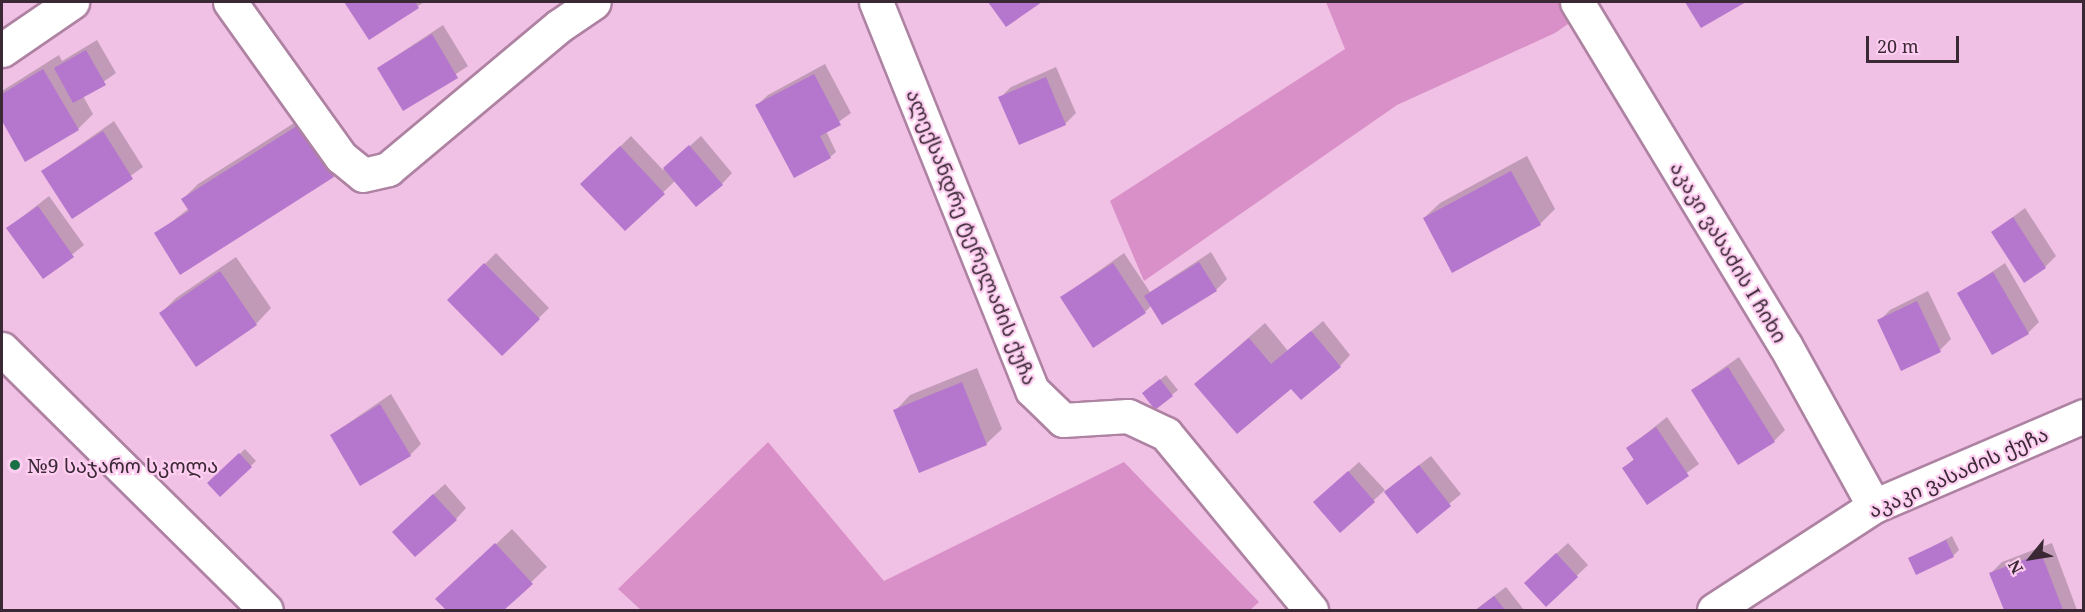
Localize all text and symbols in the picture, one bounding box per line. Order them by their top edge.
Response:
scale bar [1869,24,1962,62]
text: 20 m [1877,34,1919,58]
street label: ალექსანდრე ტერელაძის ქუჩა [902,86,1042,388]
street label: აკაკი ვასაძის I ჩიხი [1665,157,1793,347]
street label: აკაკი ვასაძის ქუჩა [1864,422,2052,522]
place label: №9 საჯარო სკოლა [27,453,218,477]
marker: №9 საჯარო სკოლა [8,458,22,472]
north arrow [2001,528,2061,588]
text: N [2003,556,2028,578]

